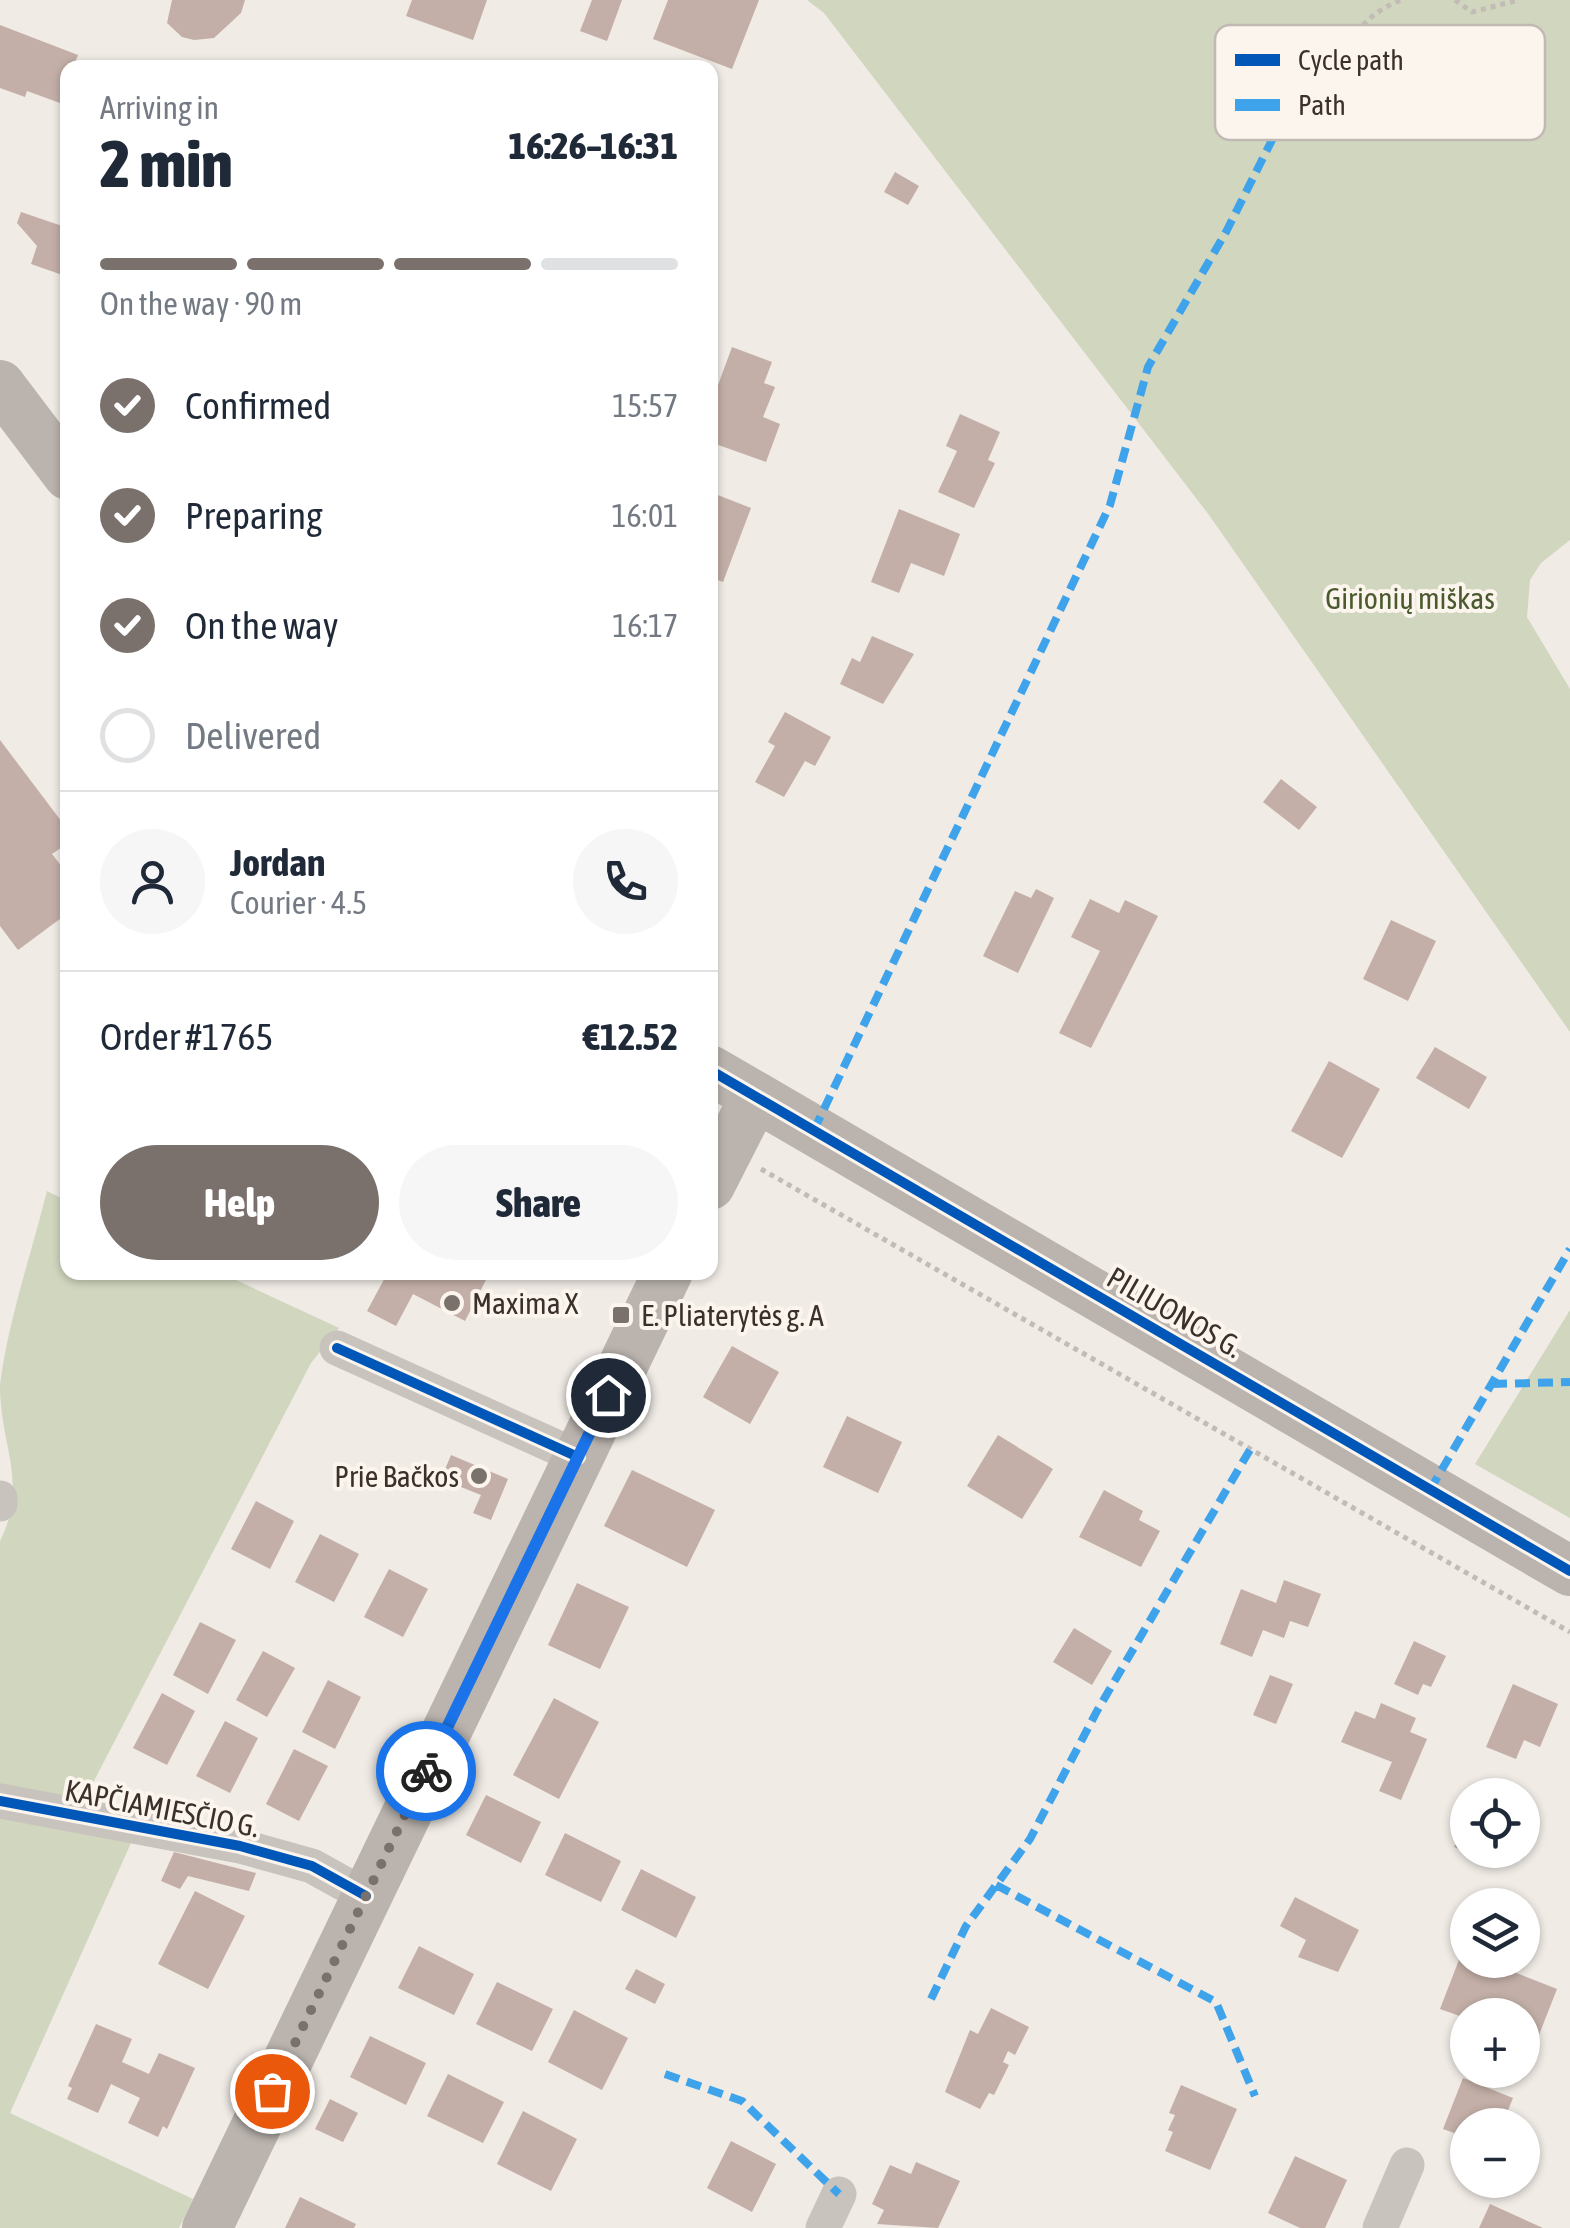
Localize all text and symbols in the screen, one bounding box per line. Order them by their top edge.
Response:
legend [1215,25,1545,140]
text: Cycle path [1298,44,1404,76]
text: Arriving in [100,89,219,126]
text: Path [1298,89,1346,121]
text: 16:26–16:31 [508,124,678,167]
text: 2 min [100,126,233,201]
text: On the way · 90 m [100,285,302,322]
icon: check [100,378,155,433]
text: Confirmed [185,384,331,427]
text: 15:57 [612,387,678,424]
icon: check [100,488,155,543]
text: Preparing [185,494,323,537]
text: 16:01 [612,497,678,534]
park label: Girionių miškas [1325,581,1495,615]
icon: check [100,598,155,653]
text: On the way [185,604,338,647]
text: 16:17 [612,607,678,644]
text: Delivered [185,714,321,757]
button: person [100,829,205,934]
button: phone [573,829,678,934]
text: Jordan [230,841,325,884]
text: Courier · 4.5 [230,884,367,921]
text: Order #1765 [100,1015,273,1058]
text: €12.52 [583,1015,678,1058]
button: Help [100,1145,379,1260]
button: Share [399,1145,678,1260]
street label: PILIUONOS G. [1102,1260,1248,1364]
place label: Maxima X [472,1286,579,1320]
marker: Maxima X [441,1292,463,1314]
place label: E. Pliaterytės g. A [641,1298,824,1332]
marker: E. Pliaterytės g. A [610,1304,632,1326]
pin [566,1353,651,1438]
icon: home [581,1368,636,1423]
place label: Prie Bačkos [334,1459,459,1493]
marker: Prie Bačkos [468,1465,490,1487]
courier [376,1721,476,1821]
icon: bike [399,1744,454,1799]
street label: KAPČIAMIESČIO G. [62,1773,262,1843]
map controls [1450,1778,1540,2198]
button: locate [1450,1778,1540,1868]
button: layers [1450,1888,1540,1978]
button: + [1450,1998,1540,2088]
pin [230,2049,315,2134]
icon: bag [245,2064,300,2119]
button: − [1450,2108,1540,2198]

